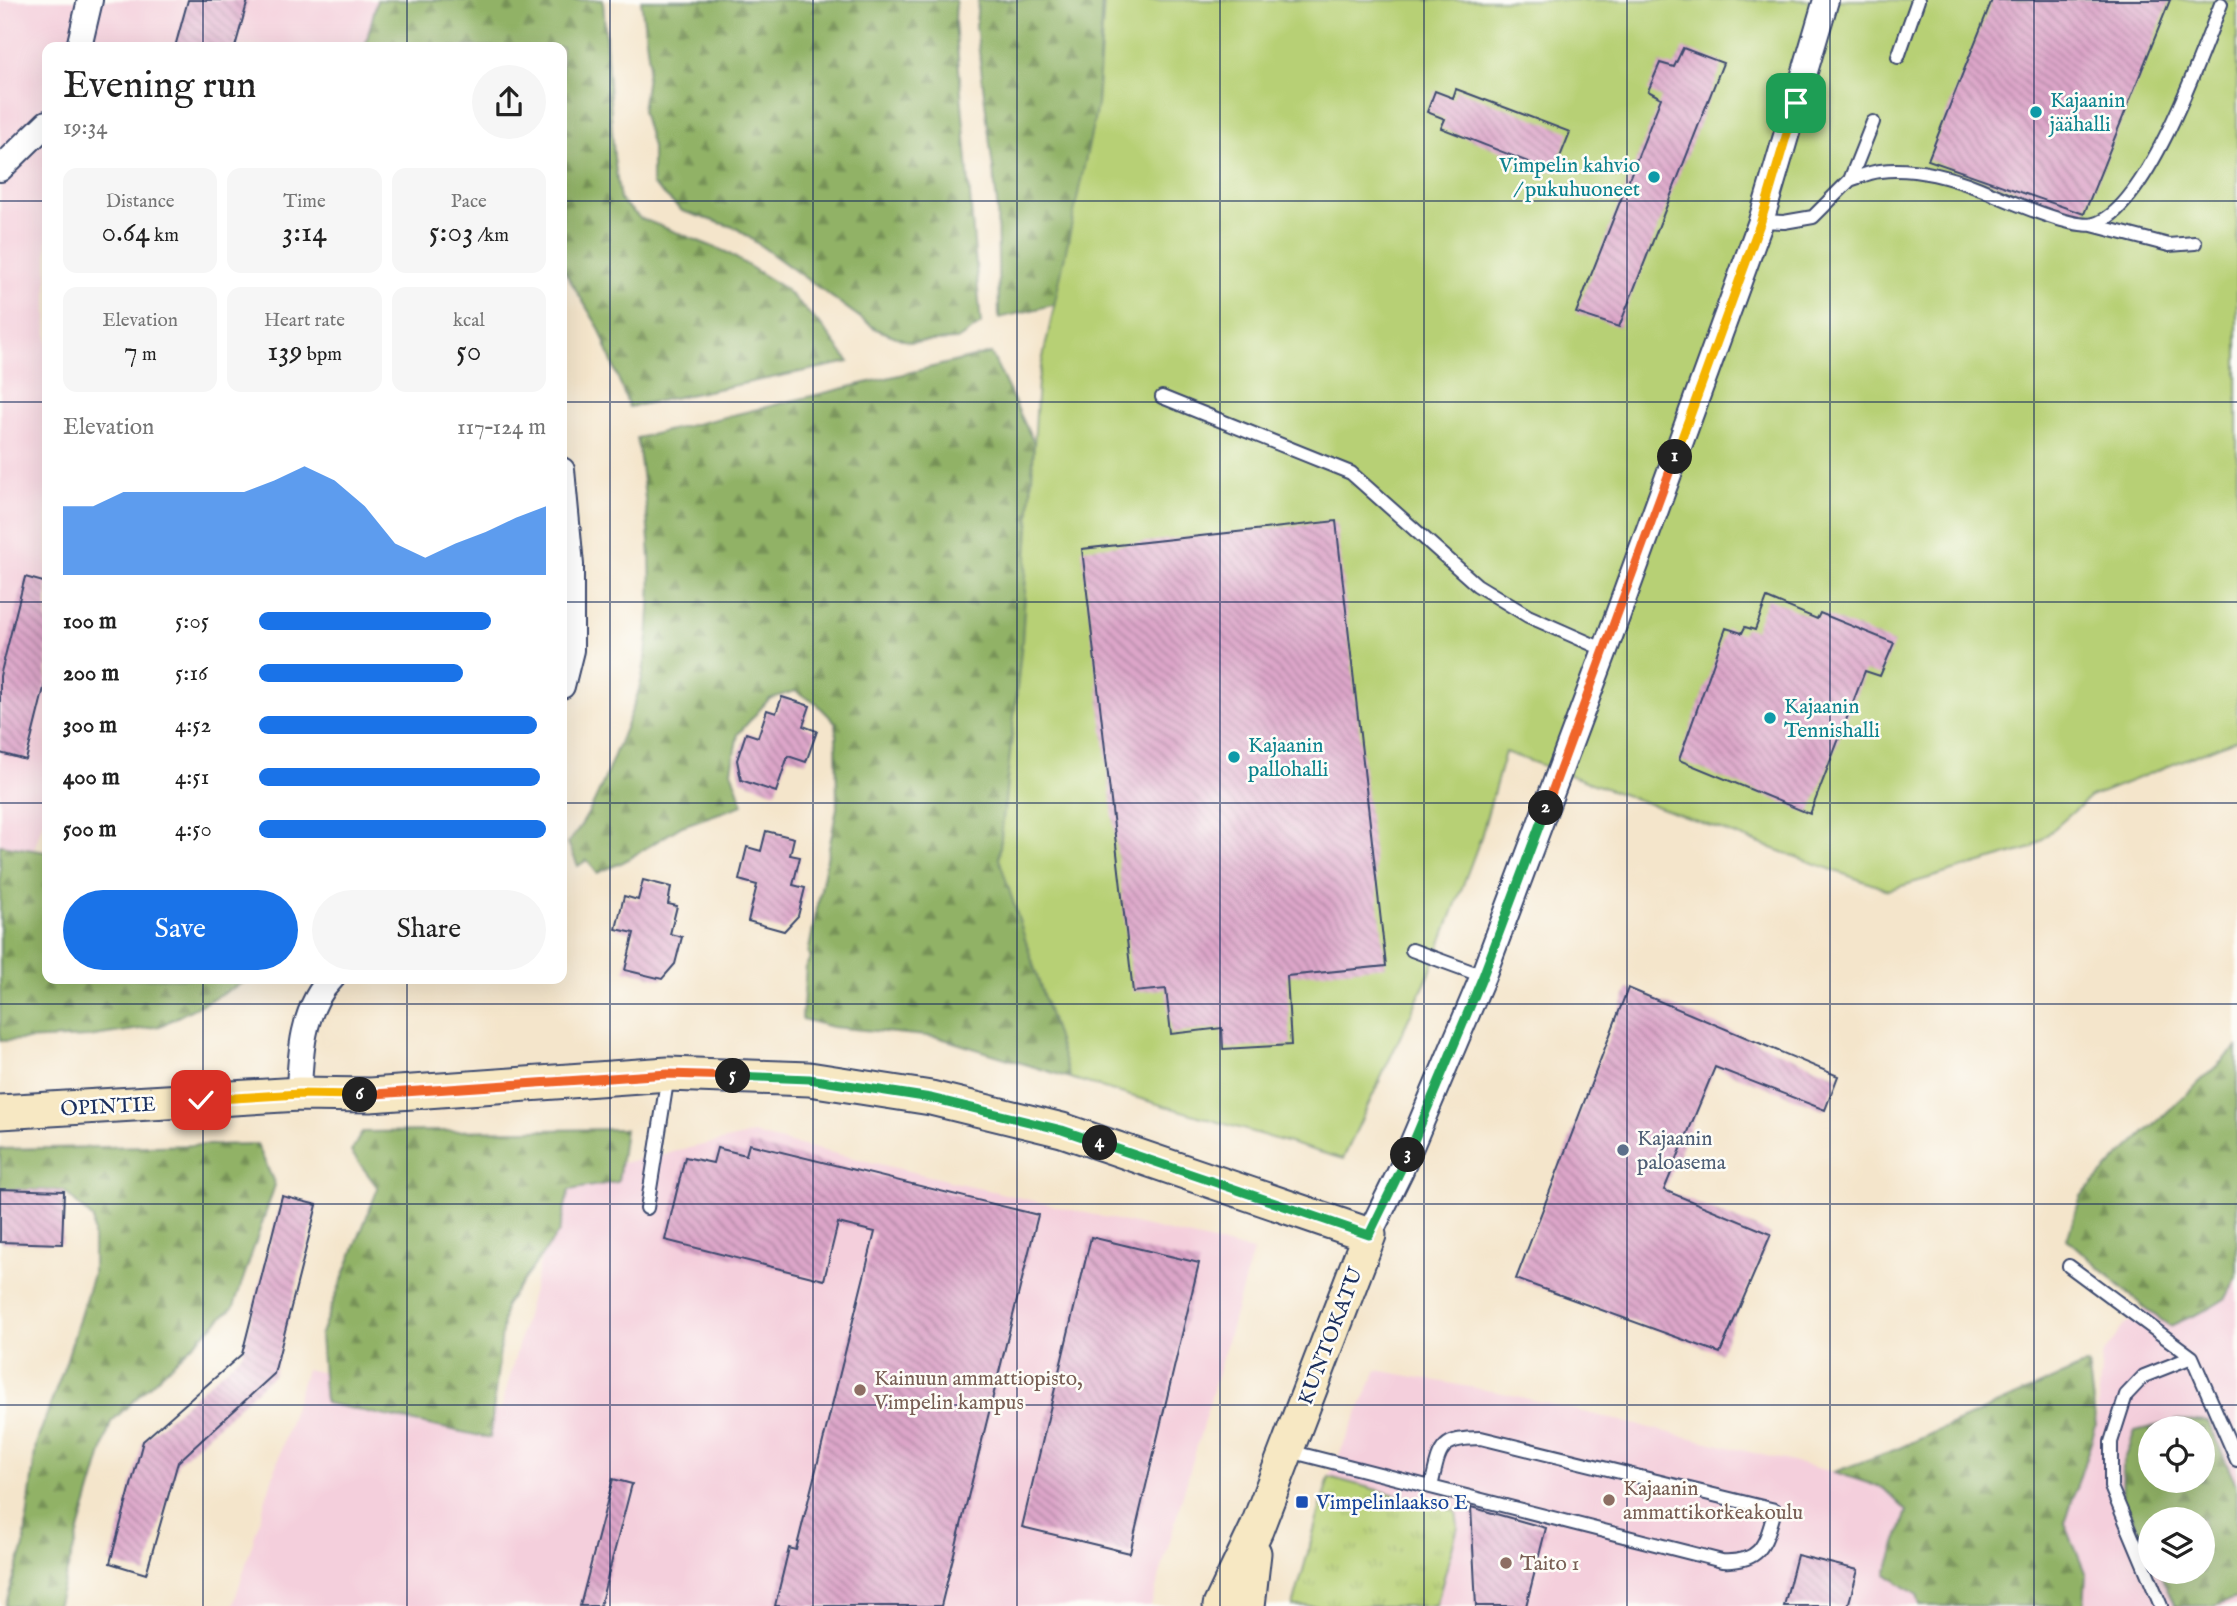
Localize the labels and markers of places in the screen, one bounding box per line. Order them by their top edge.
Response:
pin [1766,73,1826,133]
place label: Kajaanin jäähalli [2048,88,2125,139]
marker: Kajaanin jäähalli [2028,104,2044,120]
place label: Vimpelin kahvio / pukuhuoneet [1498,153,1640,204]
marker: Vimpelin kahvio / pukuhuoneet [1646,169,1662,185]
pin: 1 [1658,440,1692,475]
place label: Kajaanin Tennishalli [1784,694,1880,745]
marker: Kajaanin Tennishalli [1762,710,1778,726]
place label: Kajaanin pallohalli [1248,733,1328,784]
marker: Kajaanin pallohalli [1226,749,1242,765]
pin: 2 [1528,790,1564,826]
pin: 5 [716,1058,750,1094]
pin [171,1070,231,1130]
pin: 6 [342,1078,378,1112]
pin: 4 [1082,1126,1118,1160]
place label: Kajaanin paloasema [1637,1126,1727,1177]
pin: 3 [1390,1138,1426,1172]
marker: Kajaanin paloasema [1615,1142,1631,1158]
place label: Kainuun ammattiopisto, Vimpelin kampus [873,1366,1083,1417]
marker: Kainuun ammattiopisto, Vimpelin kampus [852,1382,868,1398]
place label: Kajaanin ammattikorkeakoulu [1623,1476,1803,1527]
place label: Vimpelinlaakso E [1315,1490,1468,1517]
marker: Kajaanin ammattikorkeakoulu [1601,1492,1617,1508]
marker: Vimpelinlaakso E [1294,1494,1310,1510]
place label: Taito 1 [1520,1551,1579,1578]
marker: Taito 1 [1498,1555,1514,1571]

